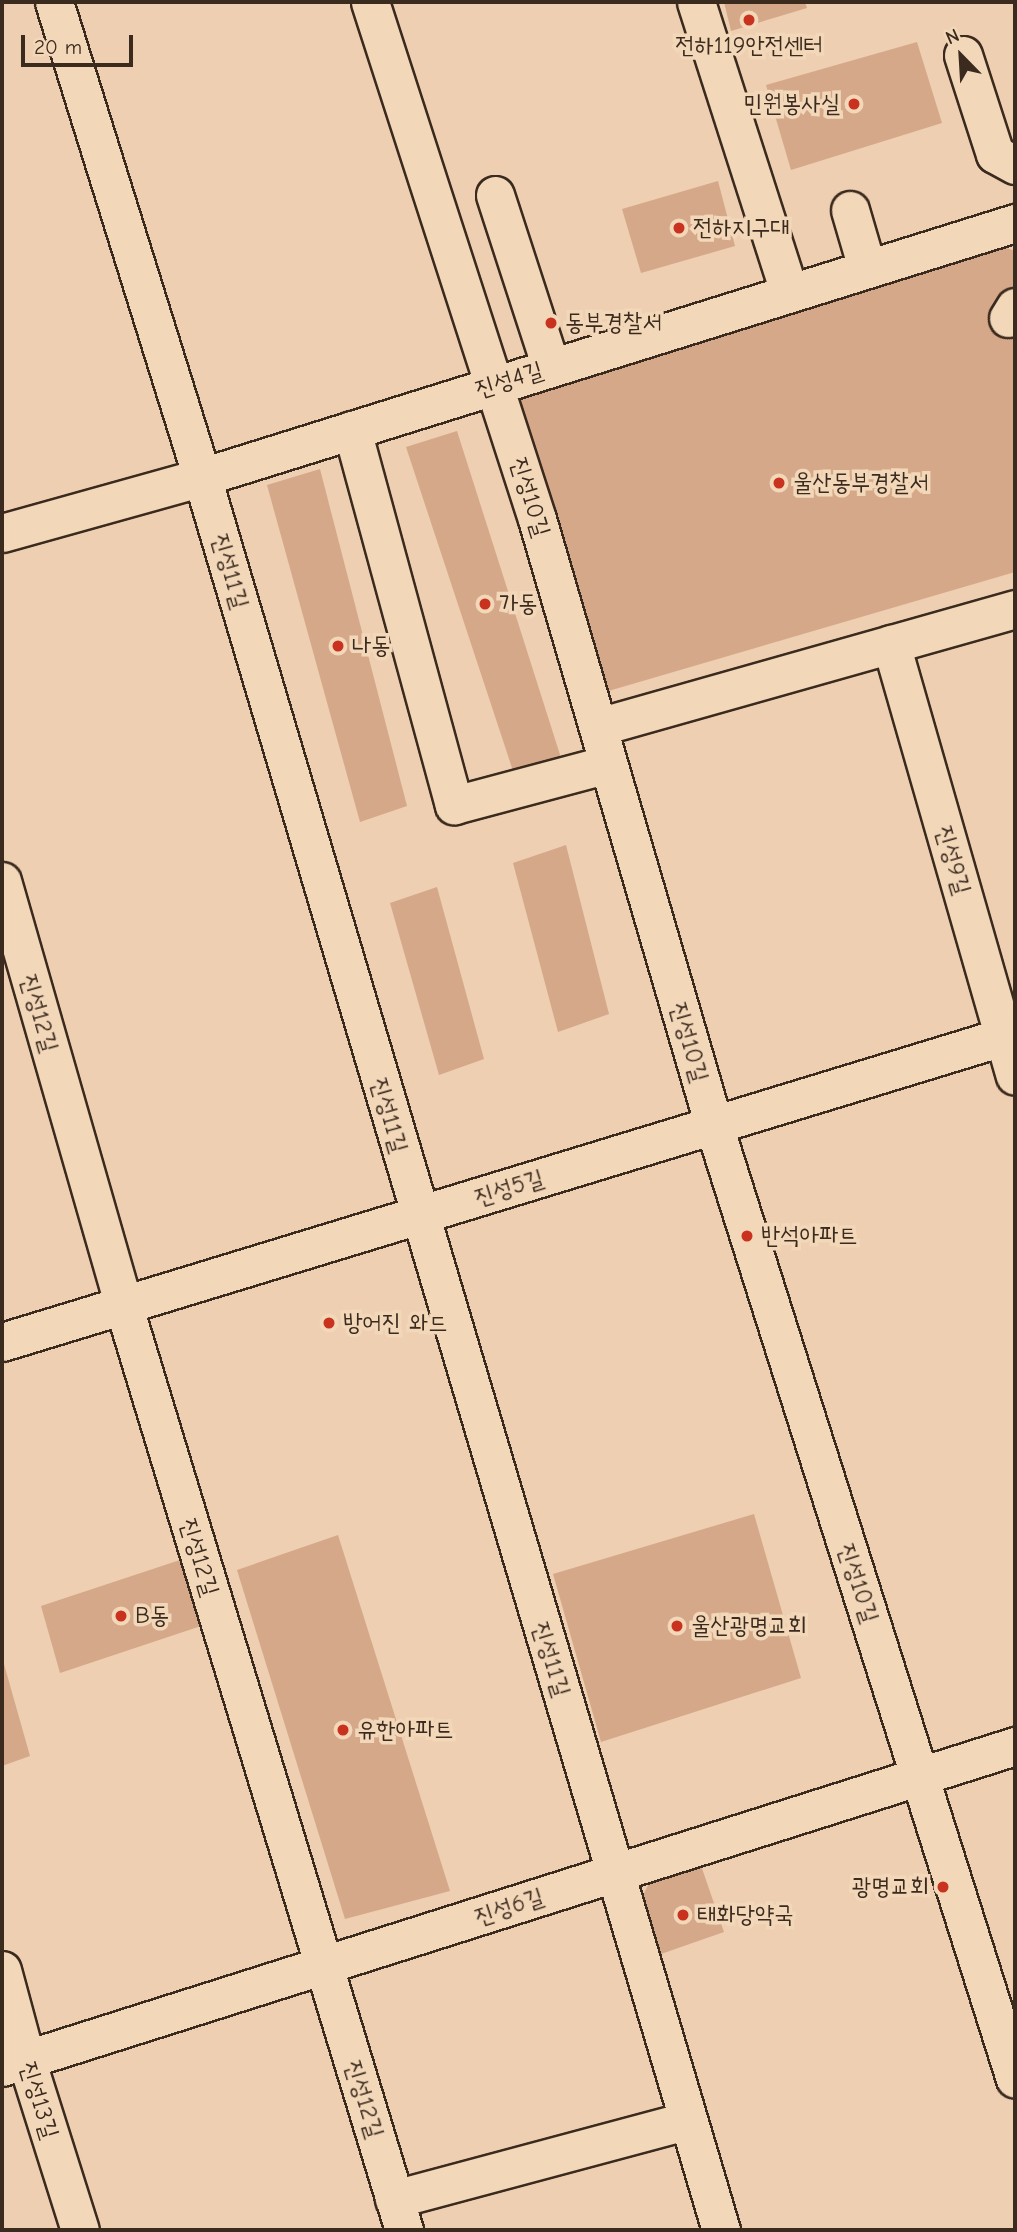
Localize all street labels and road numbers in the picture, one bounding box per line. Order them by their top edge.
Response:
street label: 진성4길 [472,356,546,404]
street label: 진성10길 [504,454,556,540]
street label: 진성11길 [206,530,254,612]
street label: 진성9길 [929,822,977,898]
street label: 진성12길 [14,971,64,1055]
street label: 진성10길 [664,999,714,1085]
street label: 진성11길 [365,1074,413,1156]
street label: 진성5길 [471,1164,547,1212]
street label: 진성12길 [174,1515,224,1599]
street label: 진성10길 [832,1540,884,1626]
street label: 진성11길 [526,1618,576,1700]
street label: 진성6길 [471,1882,547,1932]
street label: 진성12길 [339,2057,389,2141]
street label: 진성13길 [14,2058,64,2142]

